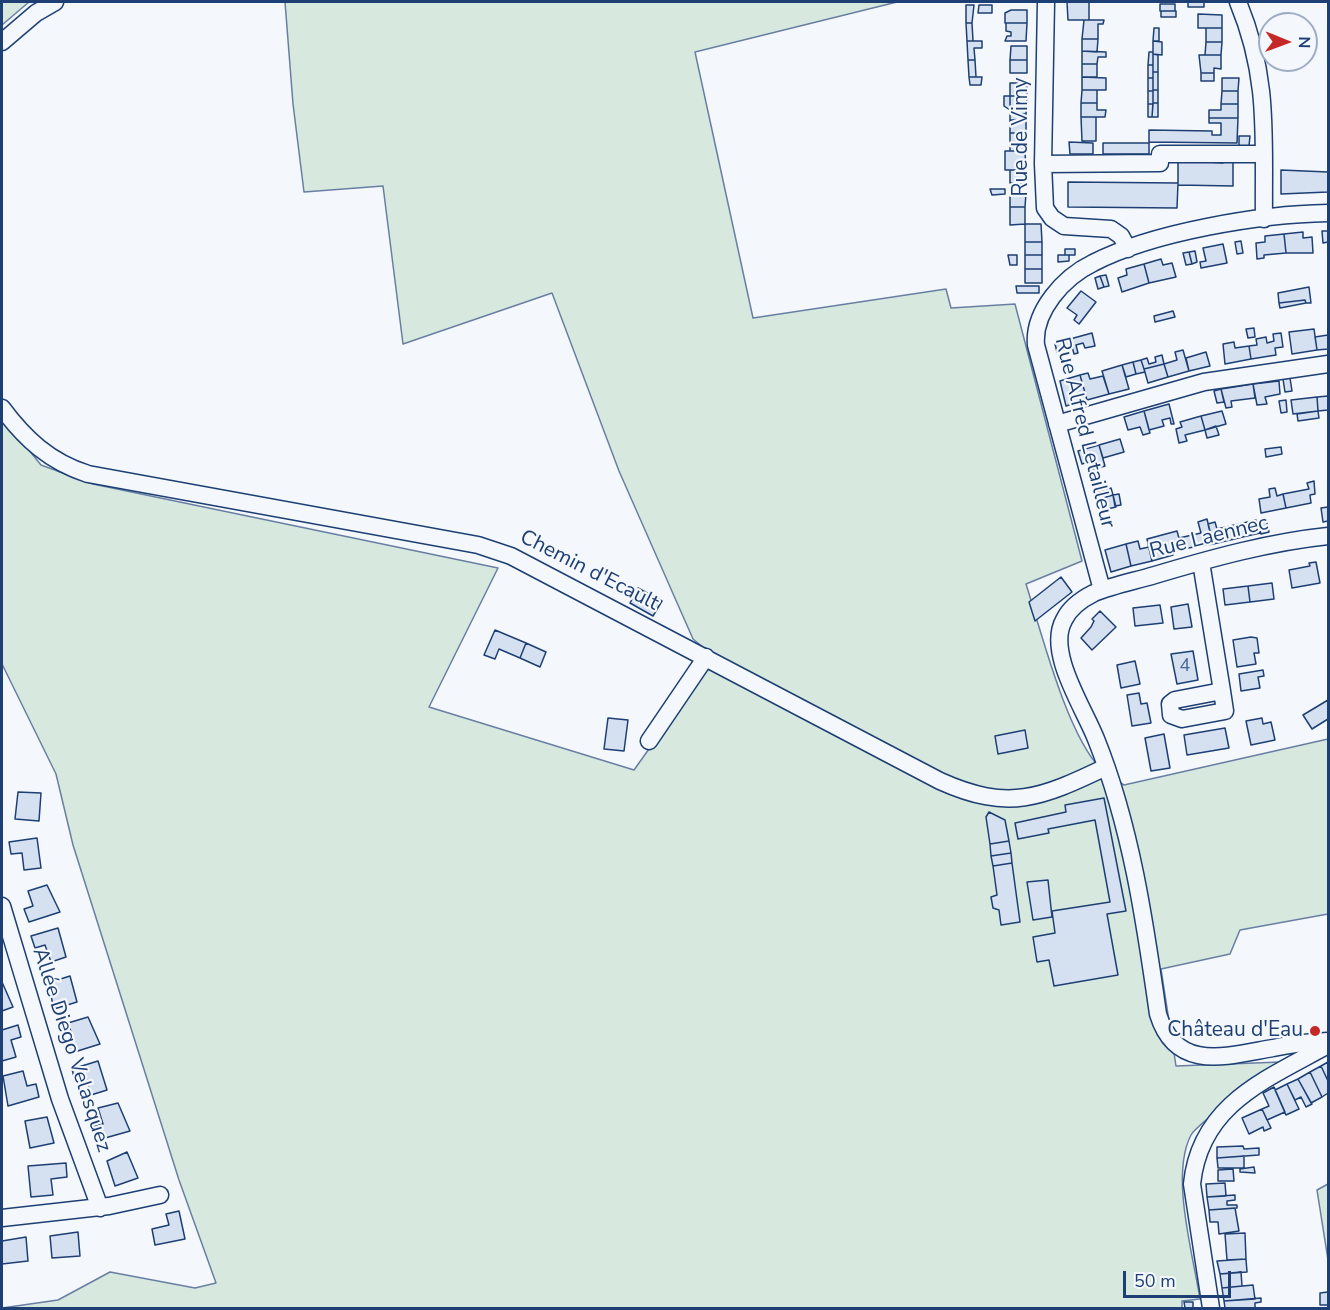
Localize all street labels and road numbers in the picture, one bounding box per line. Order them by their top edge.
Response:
street label: Rue de Vimy [1009,77,1035,197]
street label: Rue Alfred Letailleur [1048,335,1120,531]
street label: Rue Laennec [1147,511,1271,565]
street label: Chemin d'Ecault [515,525,663,617]
street label: Allée Diego Velasquez [26,945,116,1155]

